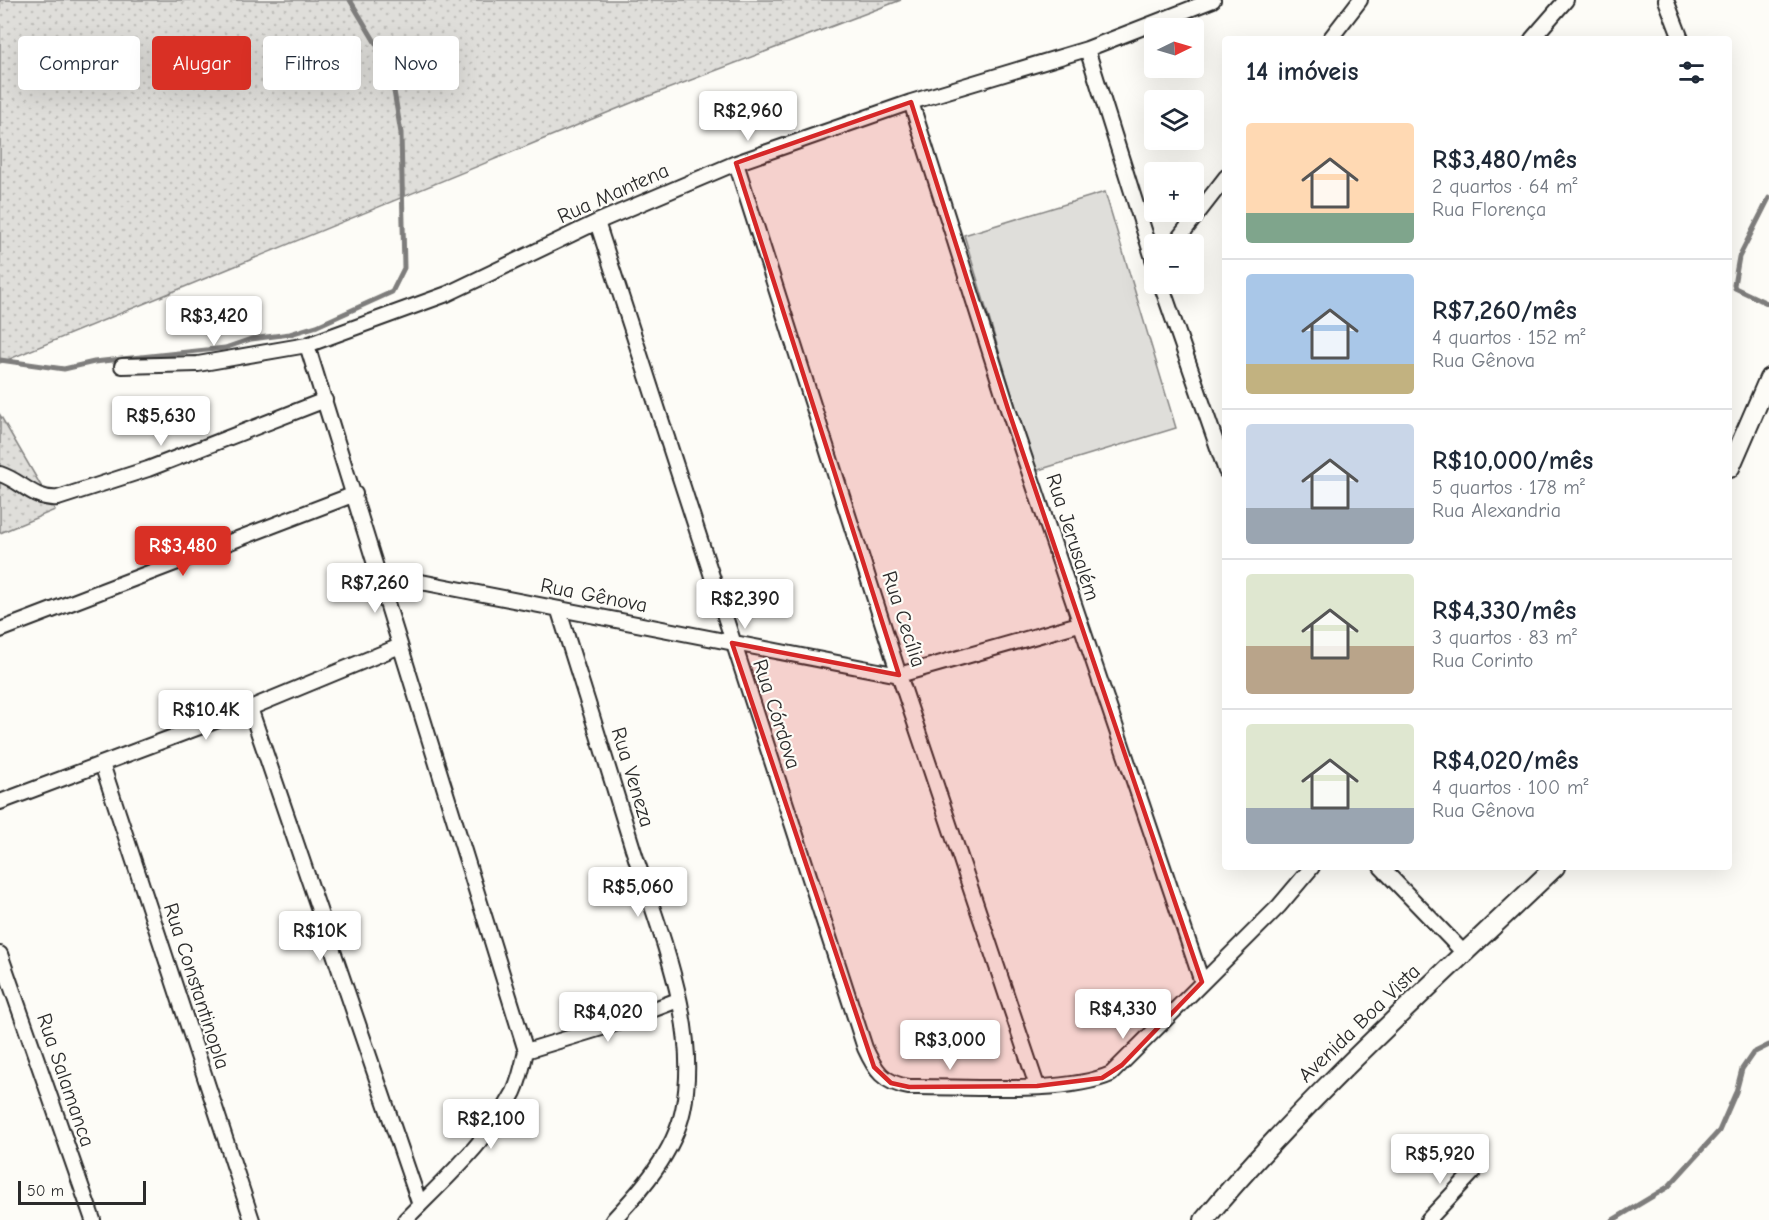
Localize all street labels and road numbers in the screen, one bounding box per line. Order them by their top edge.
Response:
street label: Rua Mantena [554,158,672,228]
street label: Rua Jerusalém [1041,470,1105,604]
street label: Rua Cecília [877,568,931,670]
street label: Rua Gênova [539,573,649,617]
street label: Rua Córdova [748,656,806,772]
street label: Rua Veneza [606,724,660,830]
street label: Rua Constantinopla [159,900,235,1072]
street label: Avenida Boa Vista [1293,959,1425,1087]
street label: Rua Salamanca [32,1010,100,1150]

